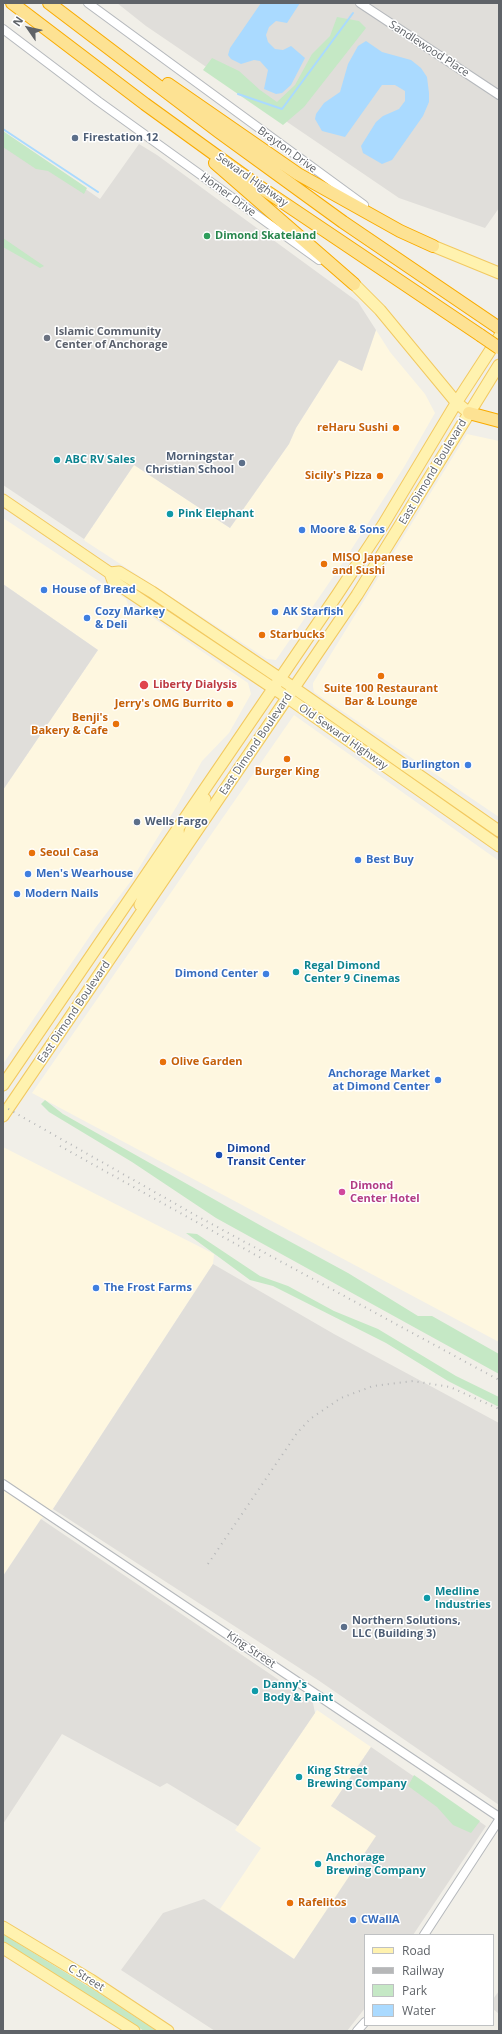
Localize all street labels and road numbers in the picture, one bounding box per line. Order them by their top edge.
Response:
street label: Sandlewood Place [386,18,472,80]
street label: Brayton Drive [255,124,319,176]
street label: Seward Highway [214,150,290,210]
street label: Homer Drive [198,170,258,220]
street label: East Dimond Boulevard [396,417,470,527]
street label: East Dimond Boulevard [217,690,295,798]
street label: Old Seward Highway [296,701,390,773]
street label: East Dimond Boulevard [35,958,113,1066]
street label: King Street [224,1629,278,1671]
street label: C Street [65,1962,107,1994]

